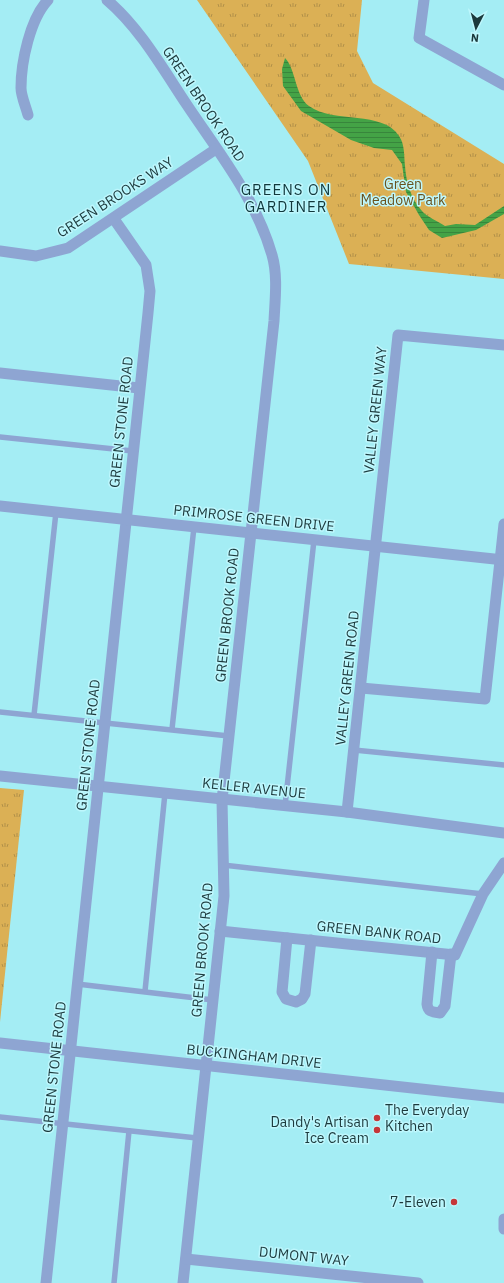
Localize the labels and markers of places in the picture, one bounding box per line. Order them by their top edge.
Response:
place label: The Everyday Kitchen [385,1101,469,1135]
place label: Dandy's Artisan Ice Cream [270,1113,369,1147]
marker: The Everyday Kitchen [372,1113,382,1123]
marker: Dandy's Artisan Ice Cream [372,1125,382,1135]
place label: 7-Eleven [390,1193,446,1211]
marker: 7-Eleven [449,1197,459,1207]

